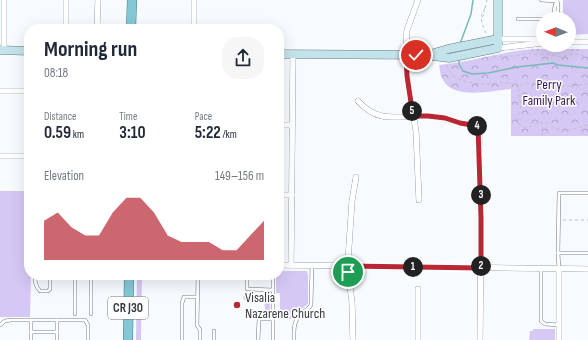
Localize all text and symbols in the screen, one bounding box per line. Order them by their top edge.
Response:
north arrow [536,12,576,52]
map controls [536,12,576,52]
text: Morning run [44,36,137,63]
button: share [222,37,264,79]
pin [399,38,433,72]
icon: check [405,44,427,66]
text: 08:18 [44,65,68,81]
park label: Perry Family Park [523,76,576,109]
pin: 5 [402,101,422,121]
text: 5 [410,104,414,117]
text: Distance [44,110,76,123]
text: Time [119,110,137,123]
text: Pace [195,110,212,123]
pin: 4 [467,116,487,136]
text: 4 [474,119,480,132]
text: 0.59 [44,123,71,143]
text: 3:10 [119,123,146,143]
text: 5:22 [195,123,221,143]
text: km [71,128,84,141]
text: /km [221,128,237,141]
text: Elevation [44,168,84,184]
text: 149–156 m [215,168,264,184]
pin: 3 [471,185,491,205]
text: 3 [479,188,483,201]
pin [331,255,365,289]
pin: 2 [471,256,491,276]
pin: 1 [403,257,423,277]
text: 2 [479,259,483,272]
text: 1 [411,260,415,273]
icon: arrive [337,261,359,283]
place label: Visalia Nazarene Church [245,289,325,322]
road number: CR J30 [108,297,148,319]
marker: Visalia Nazarene Church [232,300,242,310]

